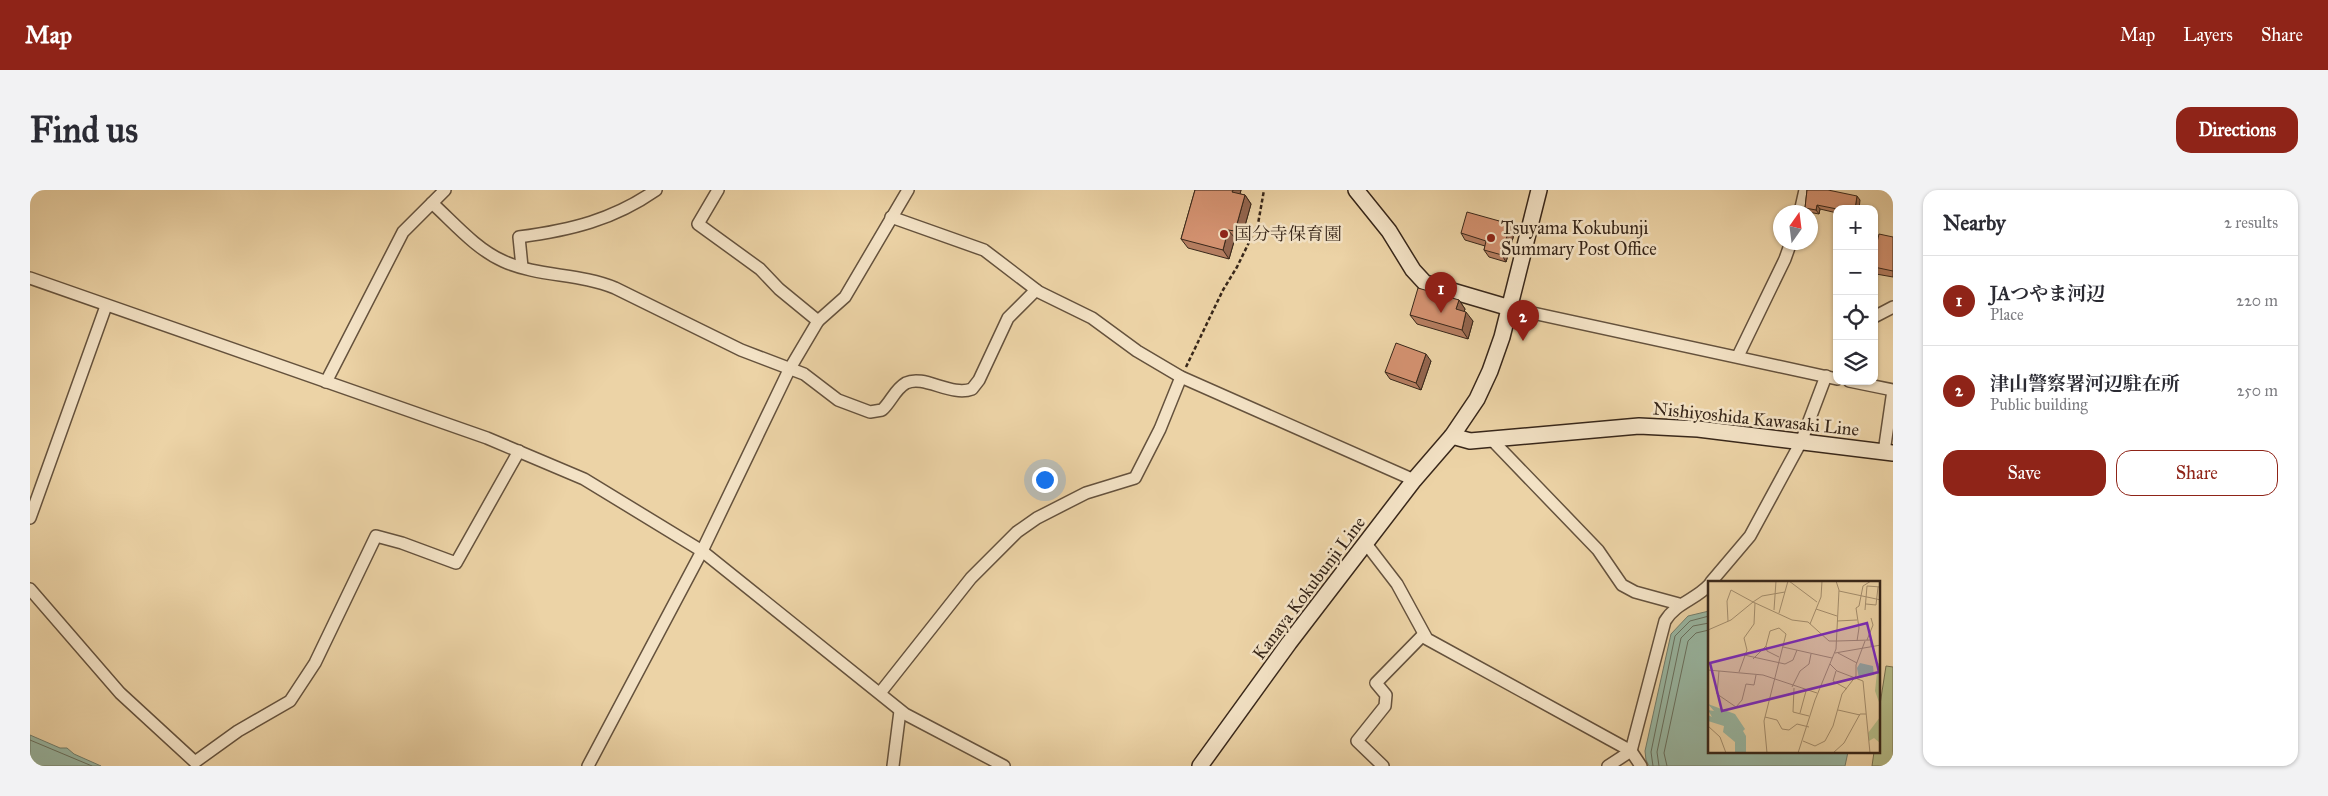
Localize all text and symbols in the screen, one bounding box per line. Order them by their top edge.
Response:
text: Map [25,20,72,50]
text: Map [2120,24,2155,46]
text: Layers [2183,24,2233,46]
text: Share [2261,24,2303,46]
button: Directions [2176,107,2298,153]
text: Find us [30,109,138,152]
north arrow [1773,205,1818,250]
map controls [1833,205,1878,385]
button: + [1833,205,1878,250]
text: Nearby [1943,210,2006,236]
text: 2 results [2224,213,2278,232]
place label: Tsuyama Kokubunji Summary Post Office [1501,217,1657,260]
place label: 国分寺保育園 [1234,223,1342,245]
marker: 国分寺保育園 [1218,228,1230,240]
marker: Tsuyama Kokubunji Summary Post Office [1485,232,1497,244]
button: − [1833,250,1878,295]
pin: 1 [1425,272,1457,313]
text: JAつやま河辺 [1990,282,2105,305]
text: 1 [1956,291,1962,310]
text: 220 m [2236,291,2278,310]
button: locate [1833,295,1878,340]
pin: 2 [1507,300,1539,341]
text: Place [1990,305,2024,324]
button: layers [1833,340,1878,385]
text: 津山警察署河辺駐在所 [1990,372,2180,395]
text: 2 [1955,381,1963,400]
text: 250 m [2237,381,2278,400]
text: Public building [1990,395,2088,414]
street label: Nishiyoshida Kawasaki Line [1652,397,1860,441]
button: Save [1943,450,2106,496]
button: Share [2116,450,2278,496]
your location [1032,467,1058,493]
street label: Kanaya Kokubunji Line [1248,512,1370,664]
inset map [1708,581,1880,754]

